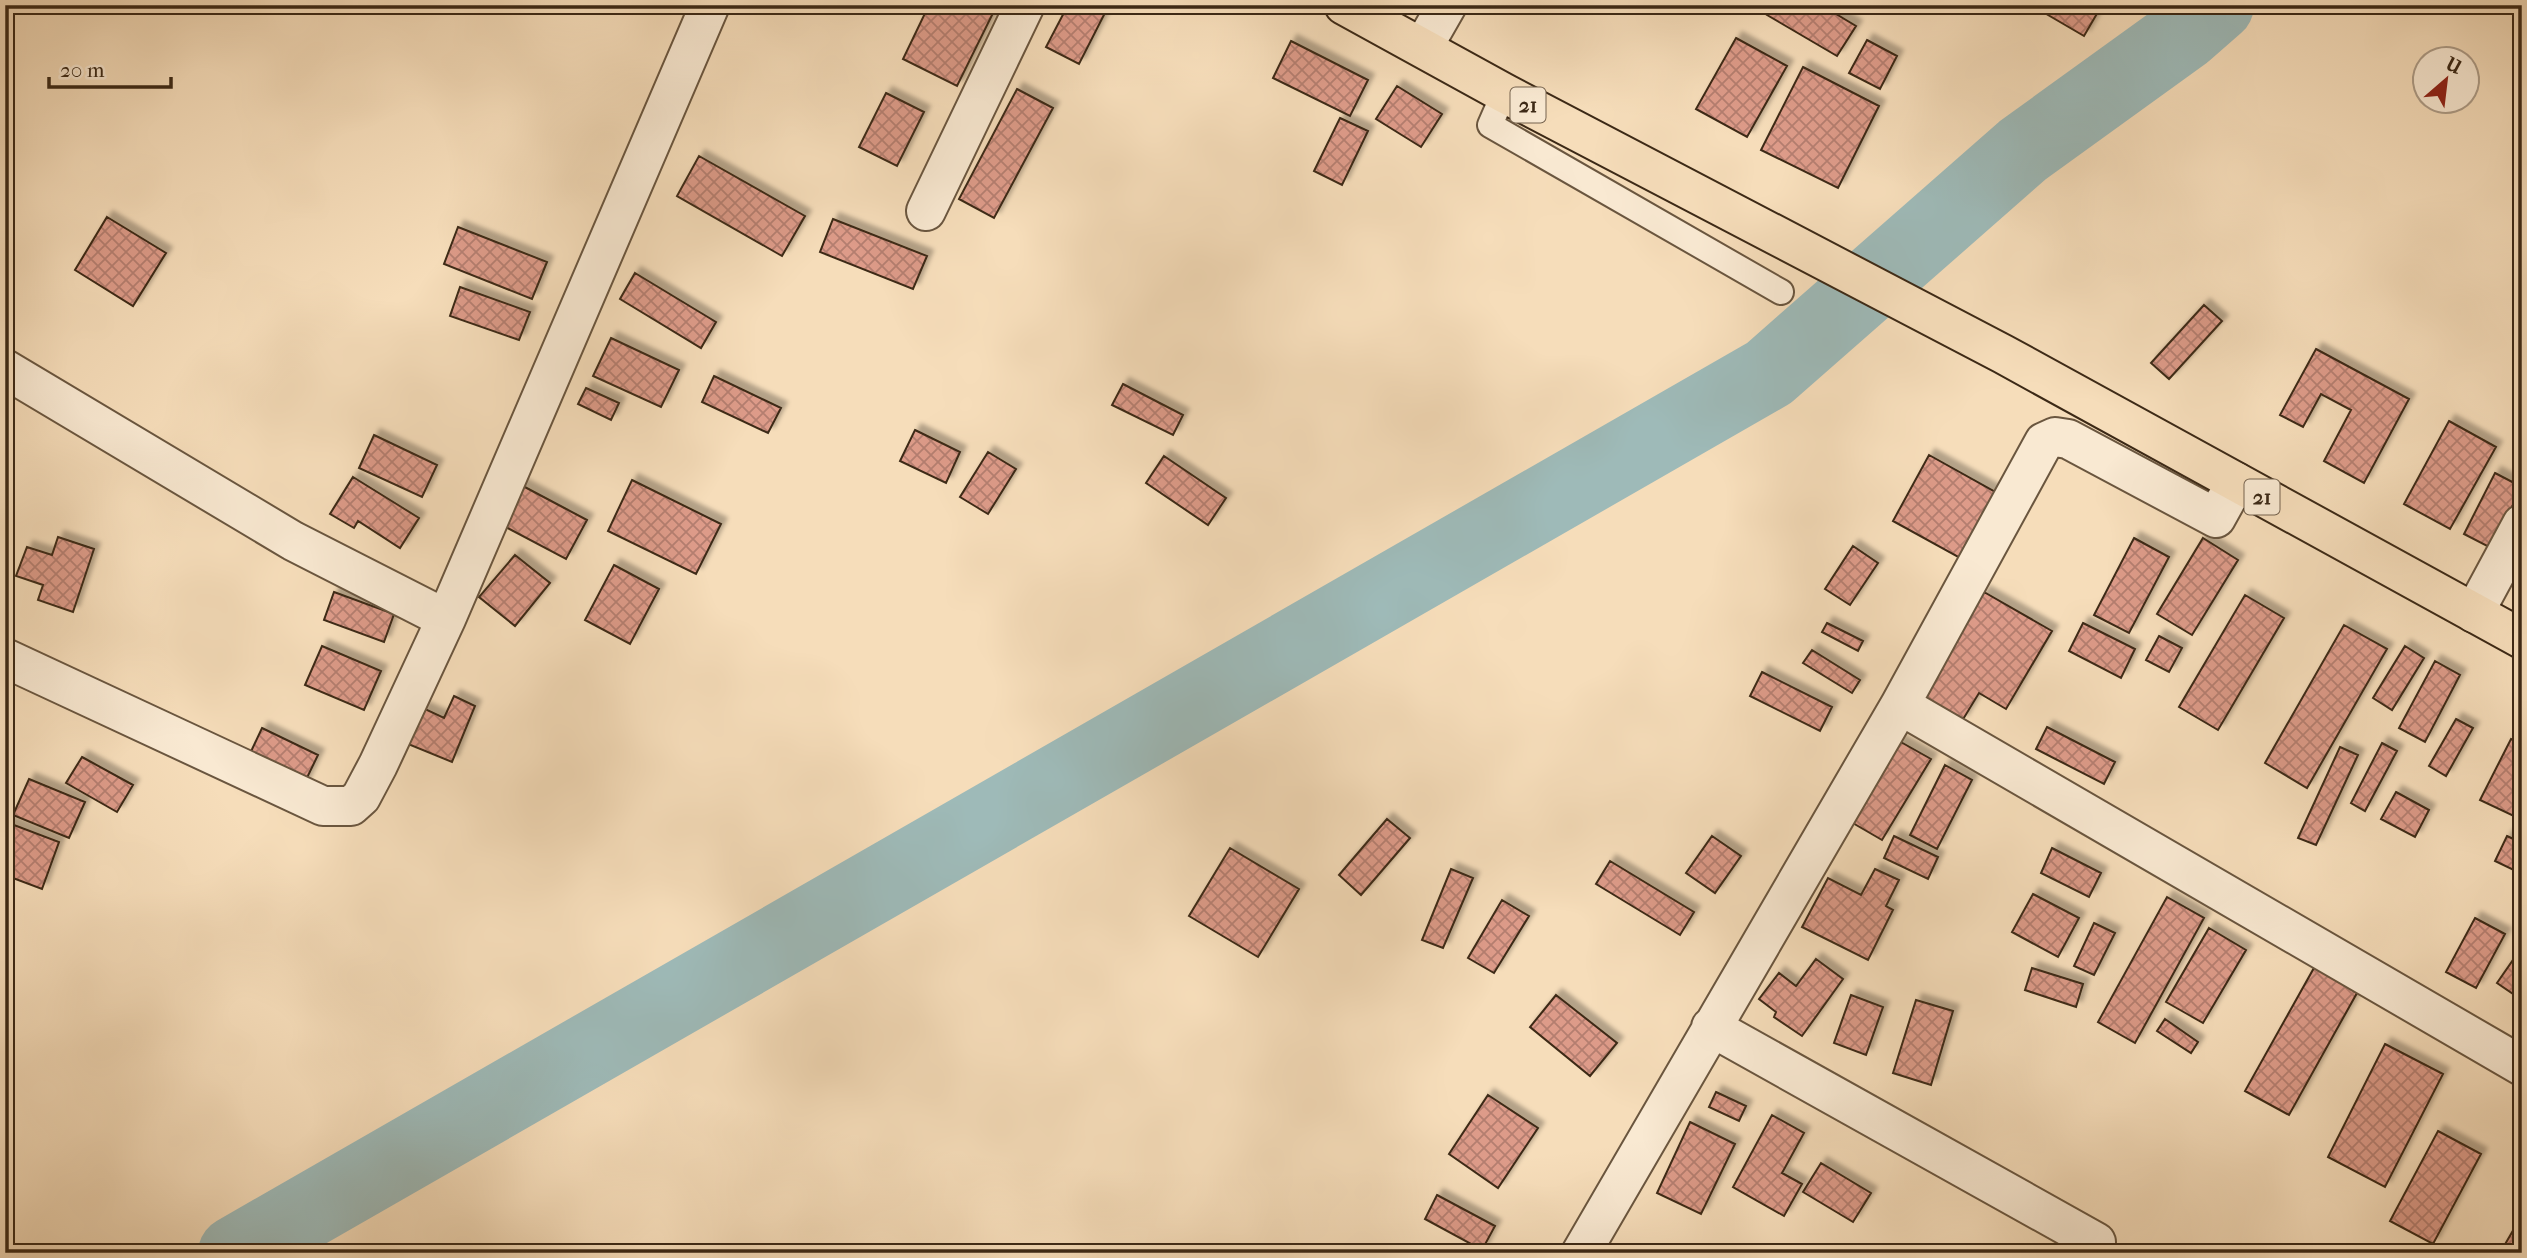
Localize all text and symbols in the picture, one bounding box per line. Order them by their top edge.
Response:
scale bar [49,46,172,90]
north arrow [2412,46,2482,116]
text: U [2441,52,2465,79]
text: 20 m [60,58,105,82]
road number: 21 [1510,88,1546,122]
road number: 21 [2244,480,2280,514]

